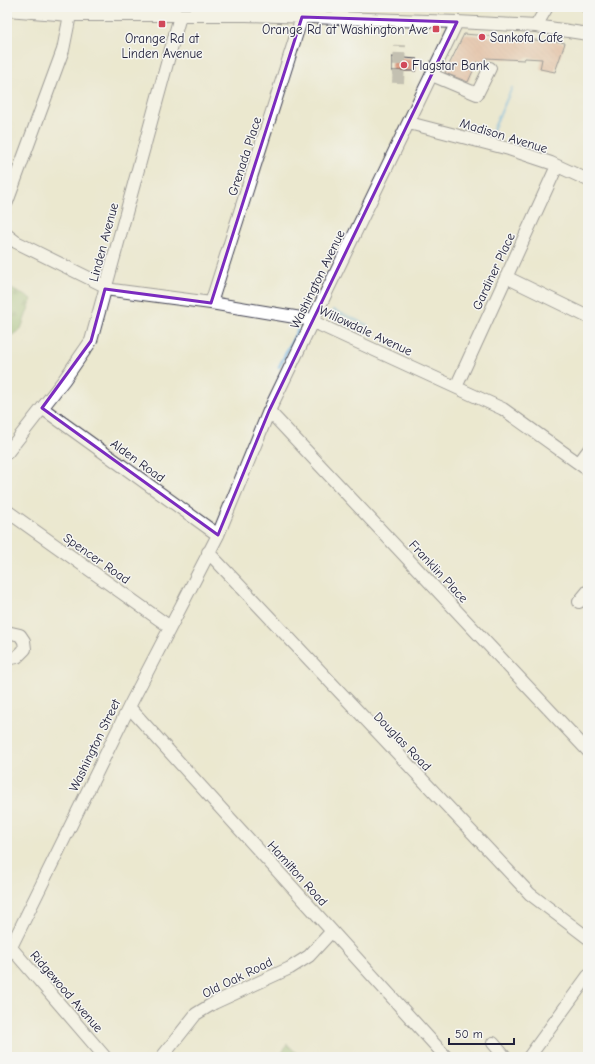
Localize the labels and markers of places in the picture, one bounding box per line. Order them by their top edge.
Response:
marker: Orange Rd at Linden Avenue [157,19,167,29]
place label: Orange Rd at Washington Ave [262,22,428,37]
marker: Orange Rd at Washington Ave [431,24,441,34]
place label: Sankofa Cafe [490,30,563,45]
place label: Orange Rd at Linden Avenue [121,31,203,61]
marker: Sankofa Cafe [477,32,487,42]
place label: Flagstar Bank [412,58,490,73]
marker: Flagstar Bank [399,60,409,70]

